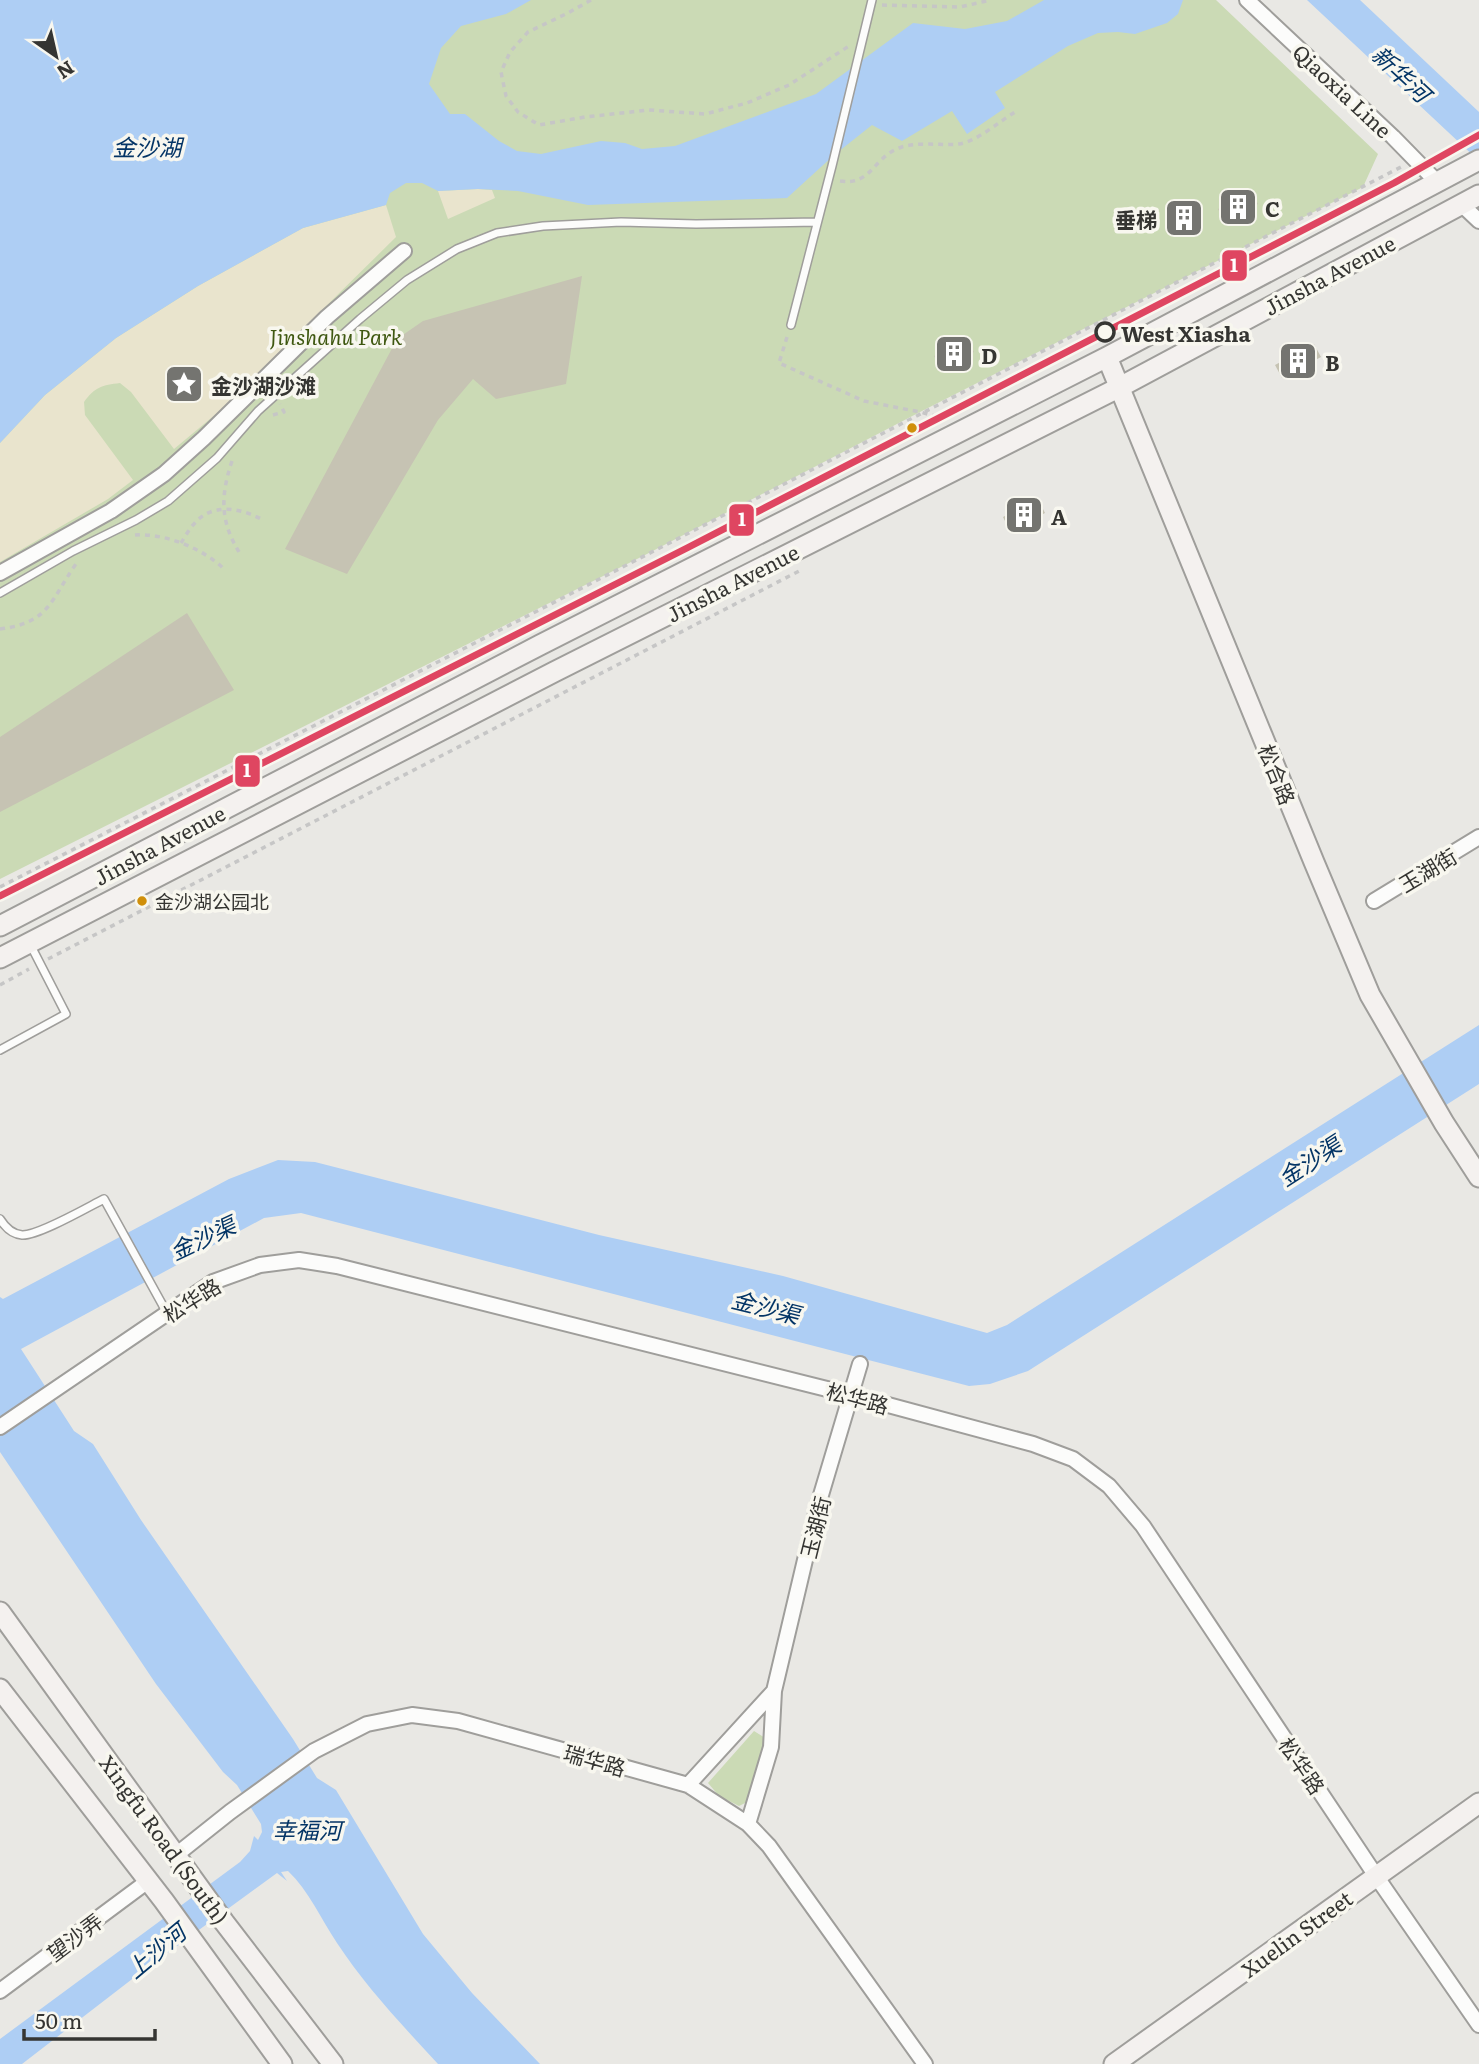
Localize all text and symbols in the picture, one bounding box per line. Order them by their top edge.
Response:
north arrow [21,21,91,91]
street label: Qiaoxia Line [1287,36,1400,144]
water label: 新华河 [1365,37,1442,112]
text: N [52,55,81,87]
water label: 金沙湖 [113,129,185,163]
building icon: C [1217,186,1259,228]
place label: C [1265,192,1280,223]
building icon: 垂梯 [1163,197,1205,239]
place label: 垂梯 [1115,203,1157,234]
street label: Jinsha Avenue [1258,226,1400,322]
line badge: 1 [1221,249,1248,282]
text: 1 [1230,250,1238,278]
place label: West Xiasha [1121,317,1252,348]
park label: Jinshahu Park [270,320,403,351]
marker: West Xiasha [1095,322,1115,342]
building icon: D [933,333,975,375]
place label: D [981,339,997,370]
building icon: B [1277,340,1319,382]
place label: B [1325,346,1340,377]
place icon: 金沙湖沙滩 [163,363,205,405]
place label: 金沙湖沙滩 [211,369,316,400]
unlabelled marker [905,421,919,435]
building icon: A [1003,494,1045,536]
place label: A [1051,500,1067,531]
line badge: 1 [728,503,755,537]
text: 1 [738,504,746,532]
street label: Jinsha Avenue [660,535,804,629]
street label: 松合路 [1252,739,1304,809]
line badge: 1 [234,754,261,788]
text: 1 [243,755,251,783]
street label: Jinsha Avenue [88,796,230,892]
street label: 玉湖街 [1392,839,1462,899]
place label: 金沙湖公园北 [155,887,269,915]
marker: 金沙湖公园北 [135,894,149,908]
water label: 金沙渠 [1271,1125,1350,1193]
water label: 金沙渠 [164,1206,243,1267]
street label: 松华路 [156,1269,226,1329]
water label: 金沙渠 [728,1281,806,1332]
street label: 松华路 [824,1374,892,1420]
street label: 玉湖街 [791,1493,837,1561]
street label: 松华路 [1273,1730,1333,1800]
street label: 瑞华路 [560,1735,630,1783]
street label: Xingfu Road (South) [93,1748,237,1930]
water label: 幸福河 [273,1812,346,1846]
street label: Xuelin Street [1234,1882,1358,1984]
street label: 望沙弄 [40,1905,108,1967]
water label: 上沙河 [118,1912,195,1985]
scale bar [24,1997,156,2041]
text: 50 m [35,2004,82,2035]

